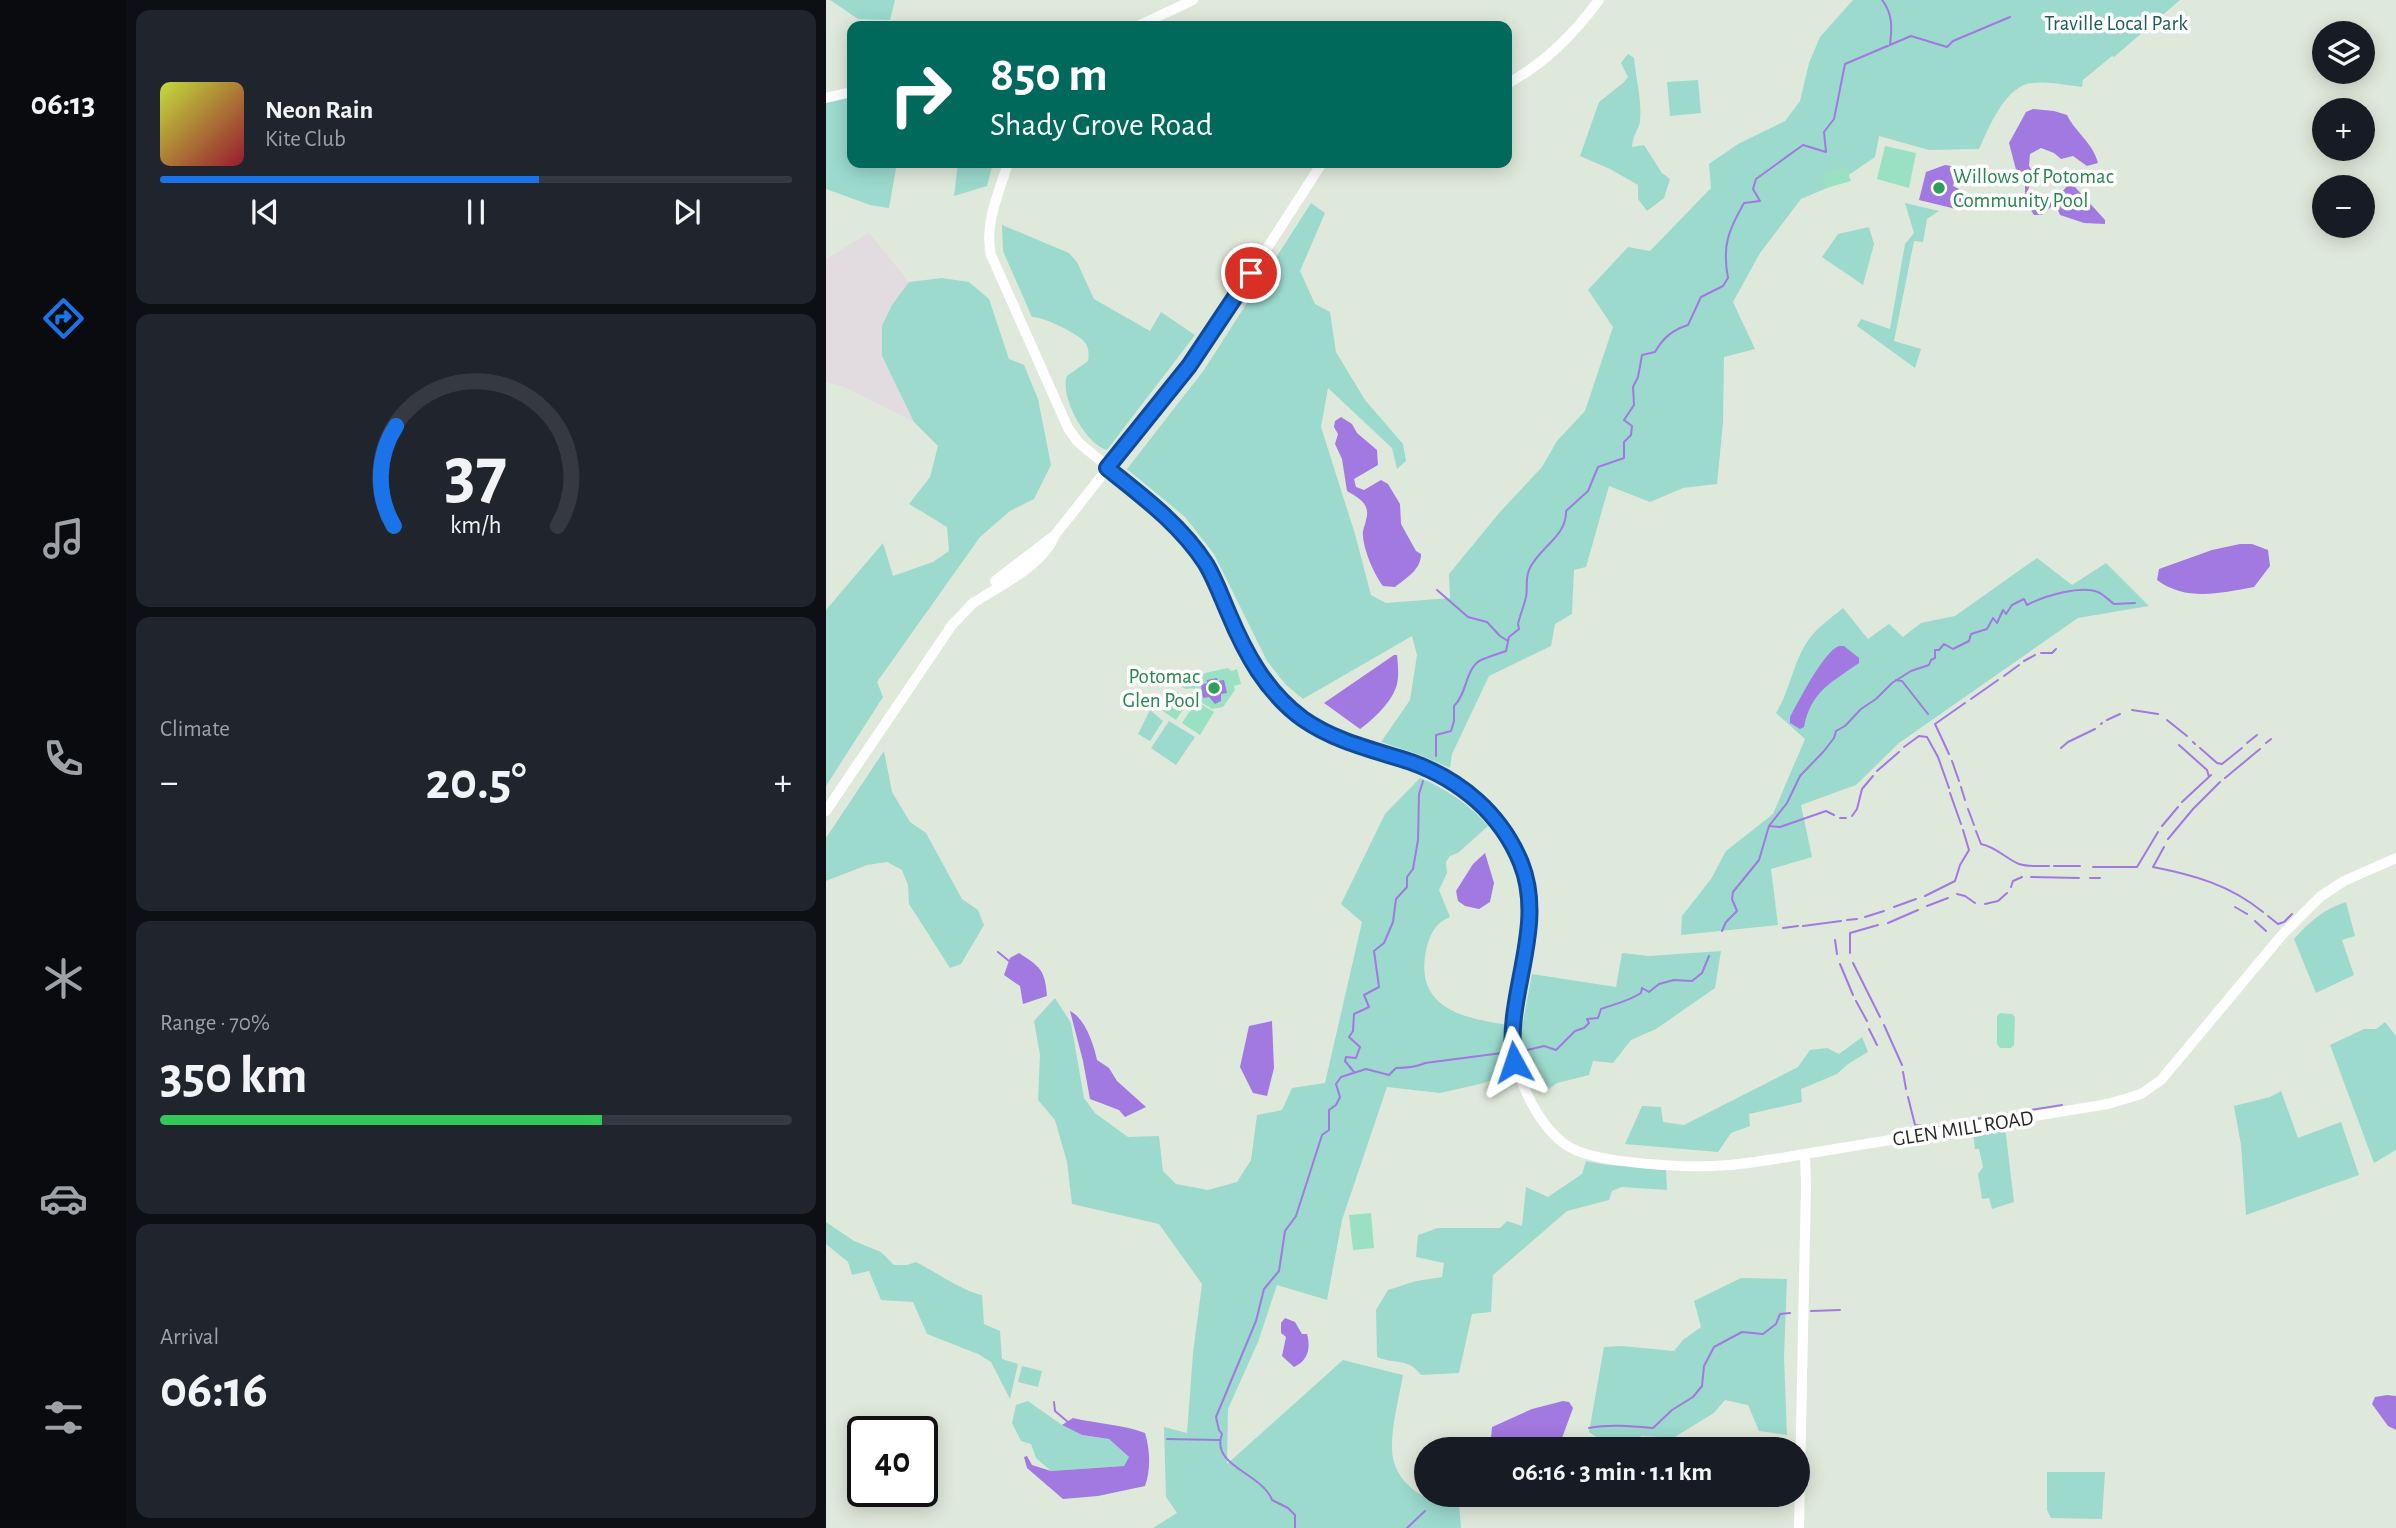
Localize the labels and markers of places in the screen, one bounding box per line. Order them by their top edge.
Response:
place label: Willows of Potomac Community Pool [1953,166,2114,211]
marker: Willows of Potomac Community Pool [1931,180,1947,196]
pin [1221,243,1281,303]
place label: Potomac Glen Pool [1123,666,1200,711]
marker: Potomac Glen Pool [1206,680,1222,696]

